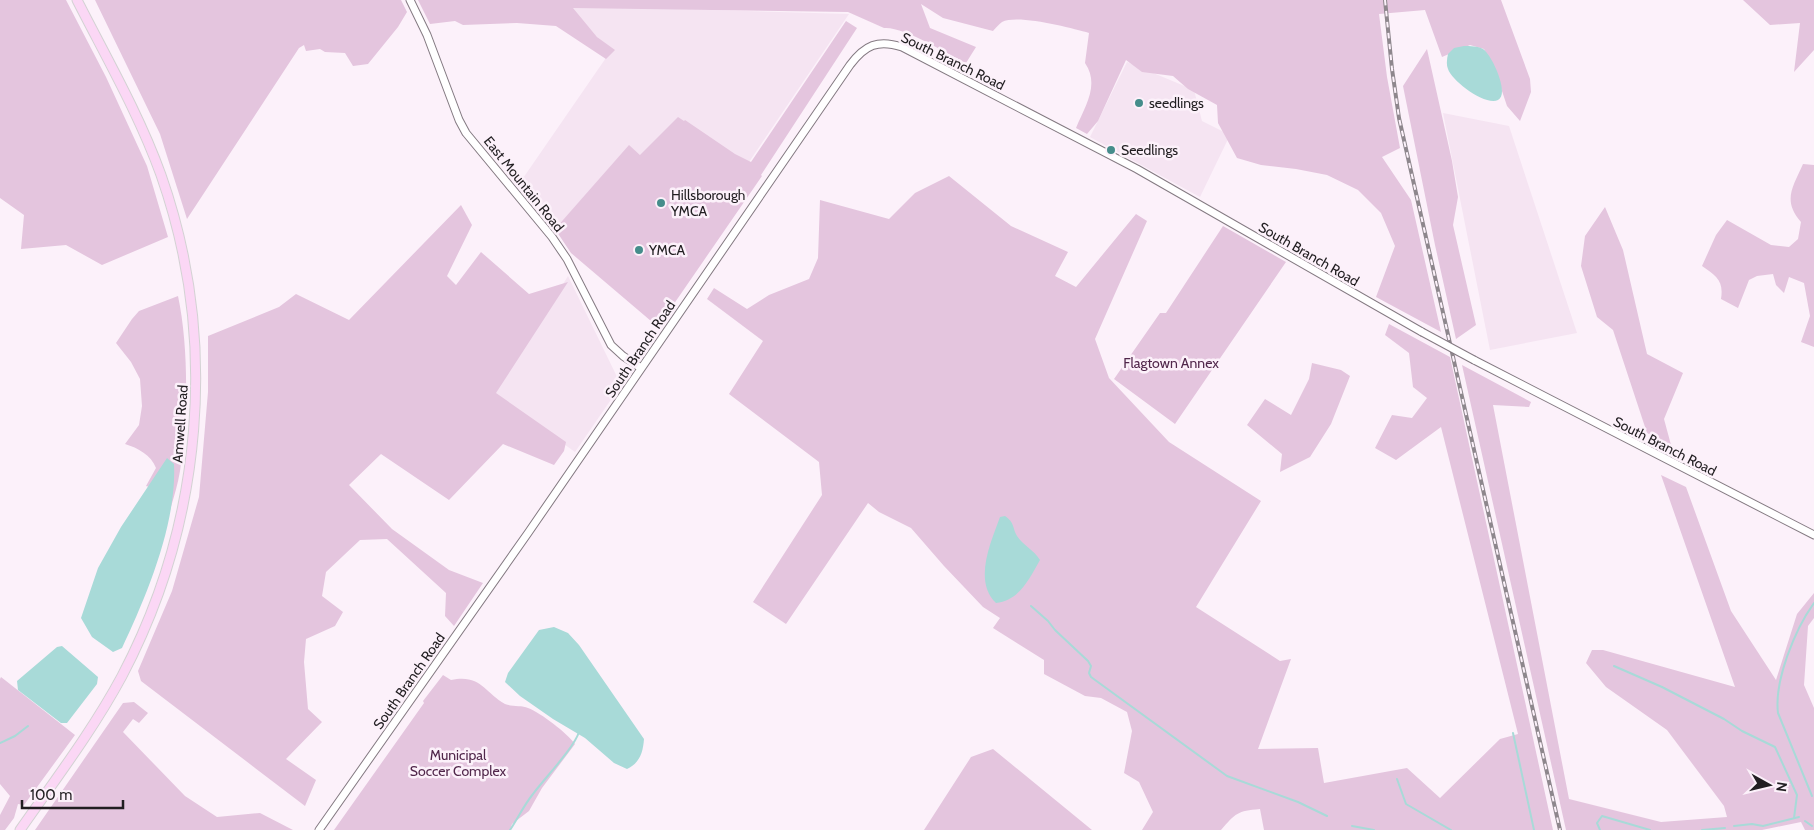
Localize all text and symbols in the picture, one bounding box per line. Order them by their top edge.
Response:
street label: South Branch Road [898,28,1008,94]
place label: seedlings [1149,94,1204,112]
marker: seedlings [1133,97,1145,109]
street label: East Mountain Road [480,133,568,235]
place label: Seedlings [1121,141,1178,159]
marker: Seedlings [1105,144,1117,156]
place label: Hillsborough YMCA [670,186,745,220]
marker: Hillsborough YMCA [655,197,667,209]
street label: South Branch Road [1255,218,1363,290]
place label: YMCA [648,241,686,259]
marker: YMCA [633,244,645,256]
street label: South Branch Road [601,297,679,401]
park label: Flagtown Annex [1123,354,1219,372]
street label: Amwell Road [168,384,192,464]
street label: South Branch Road [1610,412,1720,480]
street label: South Branch Road [369,629,449,733]
park label: Municipal Soccer Complex [410,746,507,780]
north arrow [1744,760,1794,810]
scale bar [22,778,124,810]
text: N [1772,781,1791,793]
text: 100 m [30,786,72,804]

